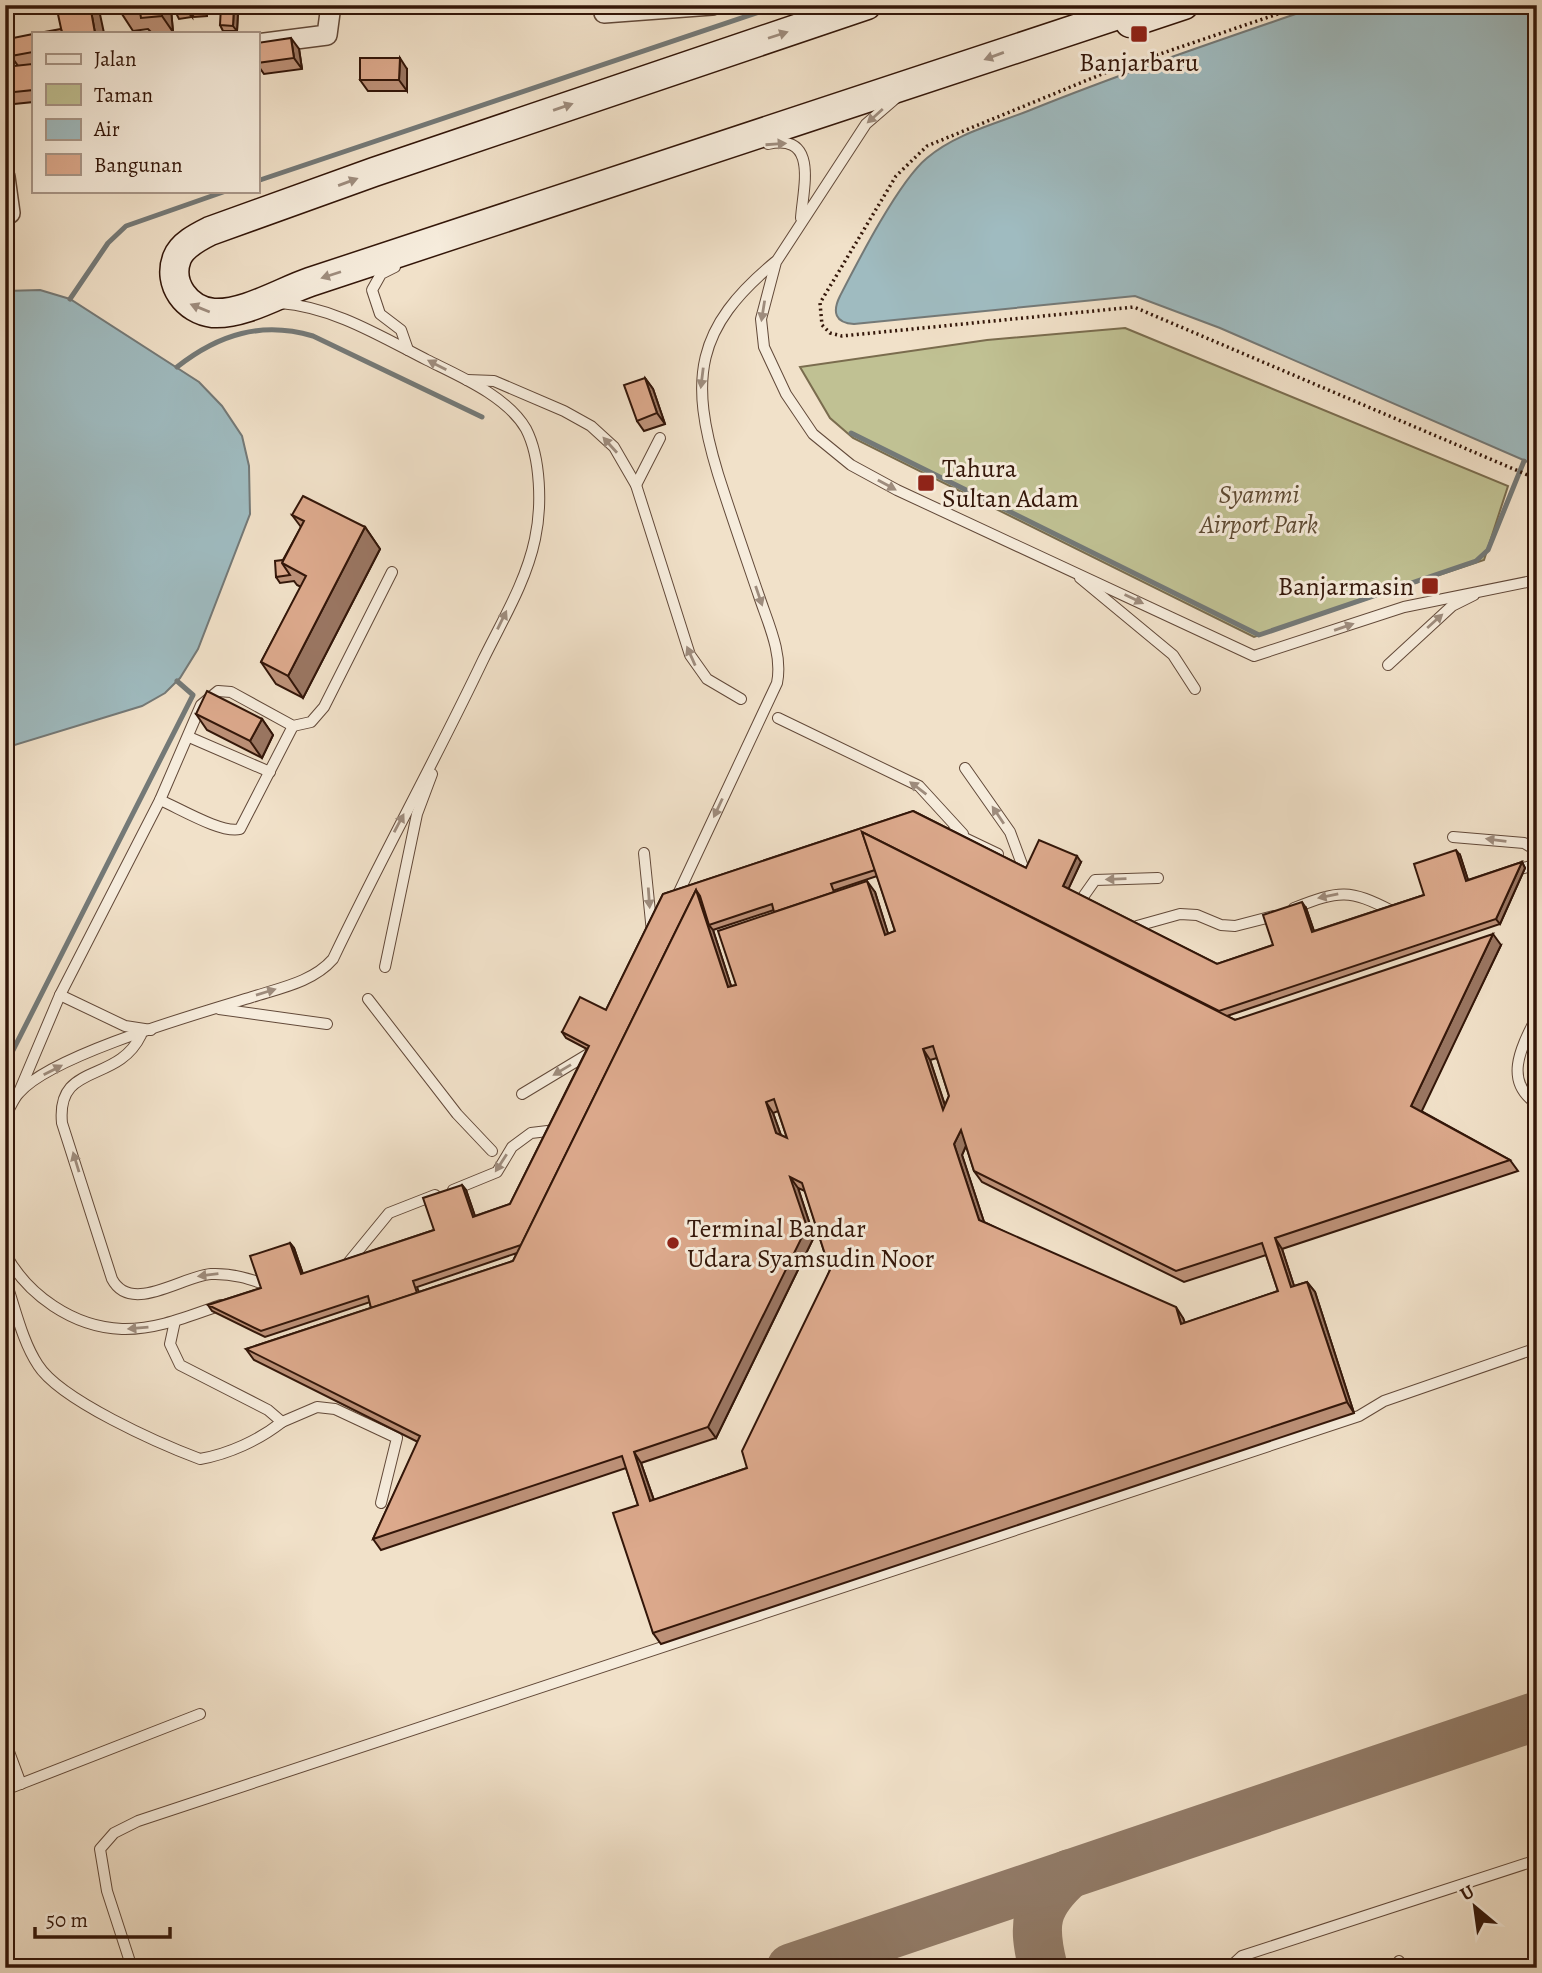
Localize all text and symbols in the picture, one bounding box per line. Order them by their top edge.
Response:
marker: Banjarbaru [1129,24,1149,44]
one-way arrow [768,29,789,40]
legend [32,32,259,192]
text: Jalan [94,45,136,73]
place label: Banjarbaru [1079,45,1200,80]
one-way arrow [983,51,1004,62]
text: Taman [94,81,153,109]
one-way arrow [552,101,573,112]
one-way arrow [866,108,884,124]
text: Air [93,115,120,143]
one-way arrow [765,138,787,149]
text: Bangunan [94,151,183,179]
one-way arrow [337,176,358,187]
one-way arrow [321,270,342,281]
one-way arrow [757,300,768,322]
one-way arrow [189,302,210,313]
one-way arrow [427,360,447,371]
one-way arrow [697,367,708,389]
one-way arrow [602,436,618,454]
place label: Tahura Sultan Adam [942,451,1079,516]
marker: Tahura Sultan Adam [916,473,936,493]
park label: Syammi Airport Park [1198,477,1318,542]
one-way arrow [878,479,897,491]
place label: Banjarmasin [1278,569,1414,604]
marker: Banjarmasin [1420,576,1440,596]
one-way arrow [754,586,765,607]
one-way arrow [1124,593,1144,605]
one-way arrow [497,610,508,630]
one-way arrow [1426,613,1444,629]
one-way arrow [1334,621,1355,632]
one-way arrow [685,646,697,666]
one-way arrow [910,781,928,796]
one-way arrow [712,798,724,818]
one-way arrow [991,806,1005,824]
one-way arrow [394,813,405,833]
one-way arrow [1485,834,1507,845]
one-way arrow [1105,874,1127,885]
one-way arrow [644,887,655,909]
one-way arrow [1317,891,1339,902]
one-way arrow [256,986,277,997]
one-way arrow [552,1064,571,1076]
one-way arrow [43,1065,63,1076]
one-way arrow [71,1152,81,1173]
one-way arrow [495,1153,508,1173]
place label: Terminal Bandar Udara Syamsudin Noor [687,1211,934,1276]
marker: Terminal Bandar Udara Syamsudin Noor [665,1235,681,1251]
one-way arrow [196,1270,218,1281]
one-way arrow [127,1323,149,1334]
north arrow [1440,1871,1510,1941]
text: U [1455,1878,1479,1907]
scale bar [35,1896,170,1940]
text: 50 m [46,1906,88,1934]

